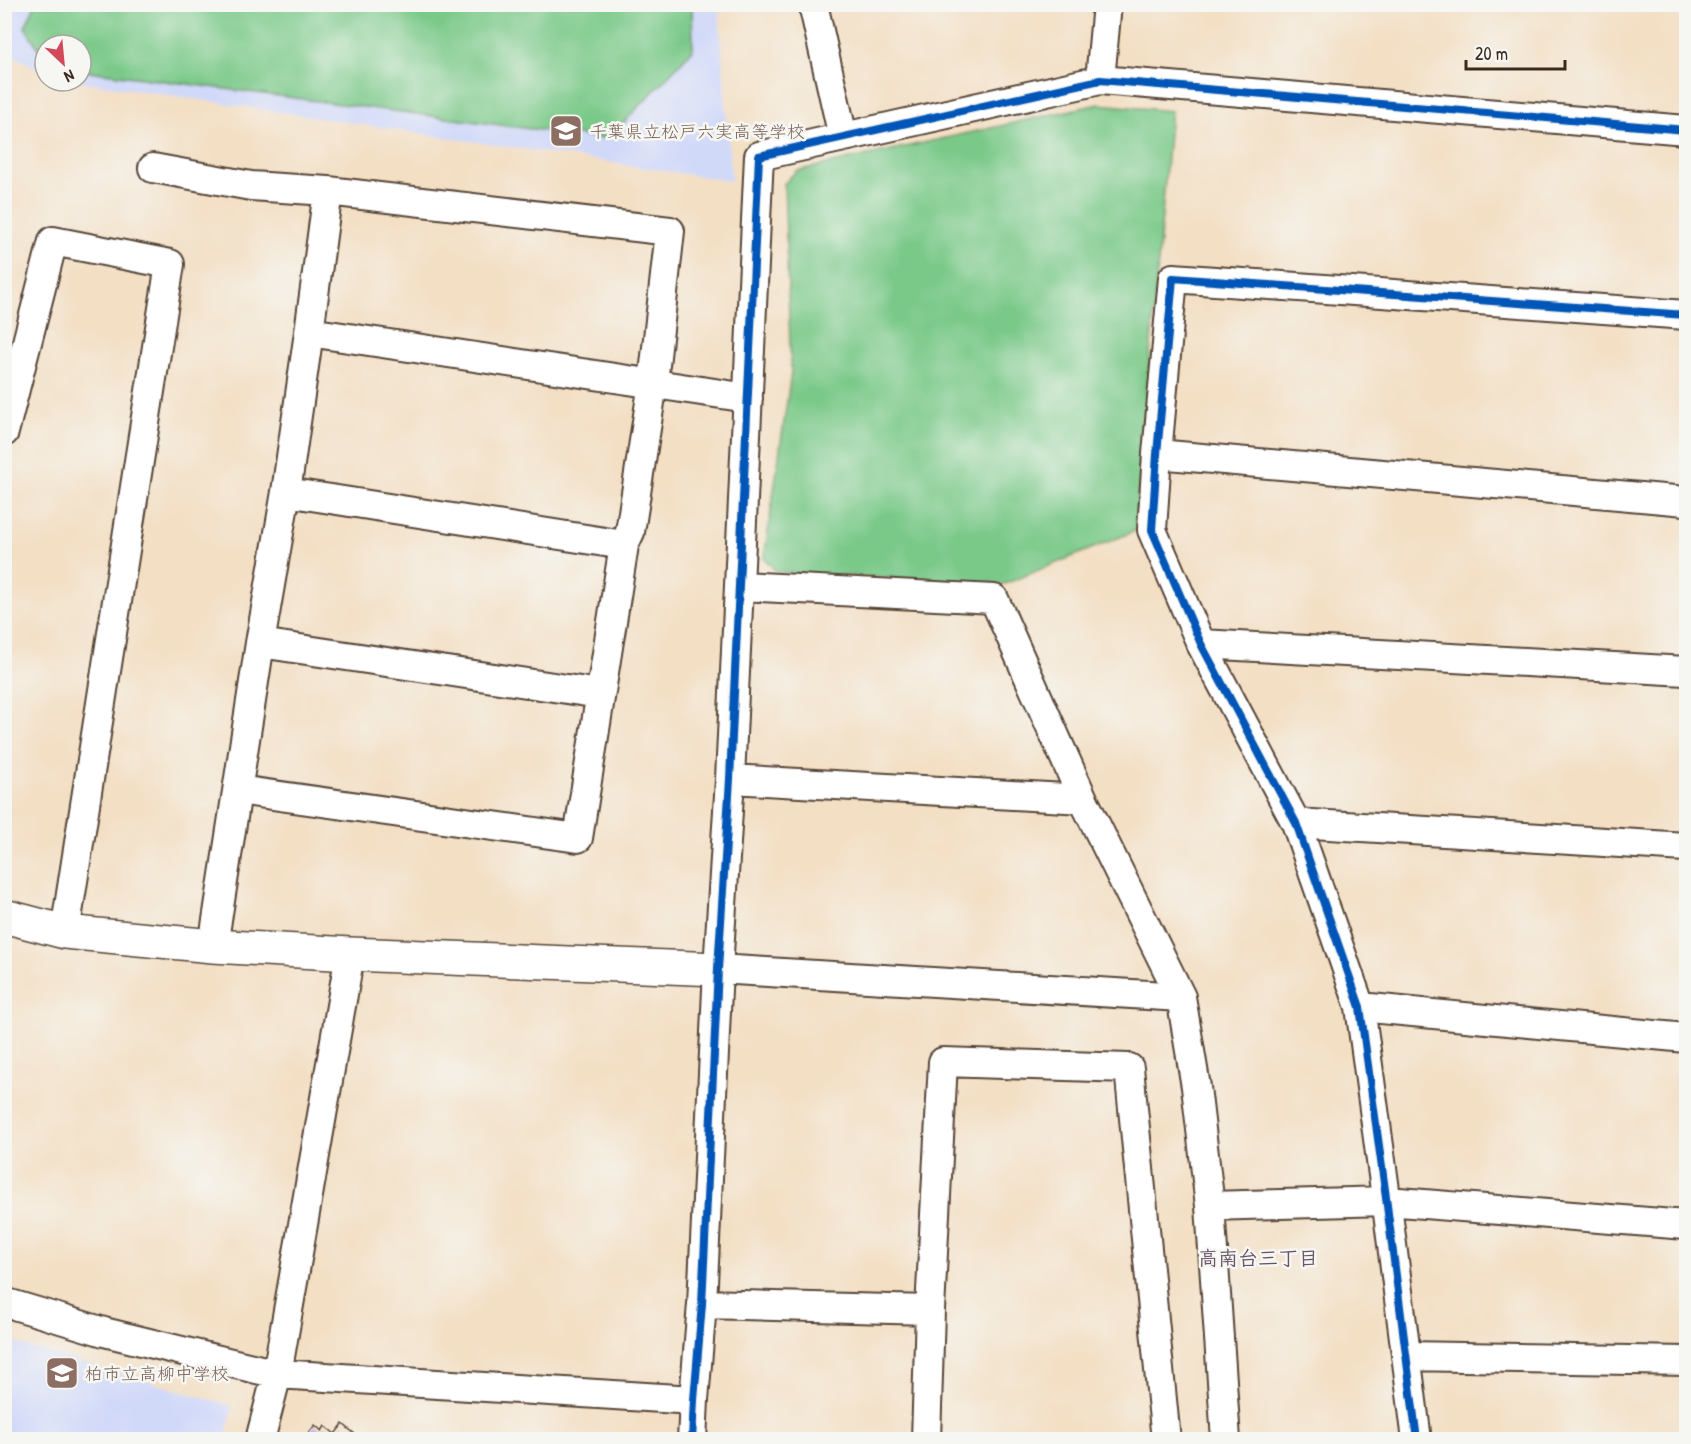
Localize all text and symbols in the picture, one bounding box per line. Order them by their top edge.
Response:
north arrow [33,33,93,93]
scale bar [1466,33,1565,71]
text: 20 m [1475,41,1508,66]
text: N [60,65,78,88]
school or university icon: 千葉県立松戸六実高等学校 [548,113,584,149]
place label: 千葉県立松戸六実高等学校 [589,119,805,144]
district label: 高南台三丁目 [1198,1244,1318,1271]
school or university icon: 柏市立高柳中学校 [44,1355,80,1391]
place label: 柏市立高柳中学校 [85,1361,229,1386]

